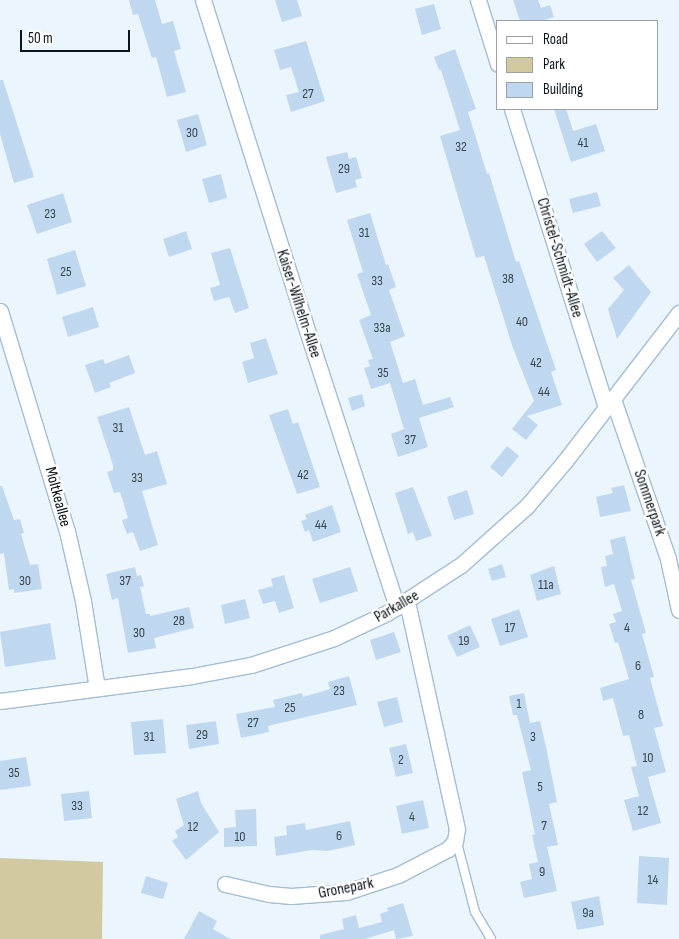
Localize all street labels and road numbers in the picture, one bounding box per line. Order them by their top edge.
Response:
street label: Christel-Schmidt-Allee [532,196,586,320]
street label: Kaiser-Wilhelm-Allee [271,247,325,361]
street label: Moltkeallee [40,465,74,529]
street label: Sommerpark [629,467,669,539]
street label: Parkallee [371,587,423,627]
street label: Gronepark [317,874,375,904]

